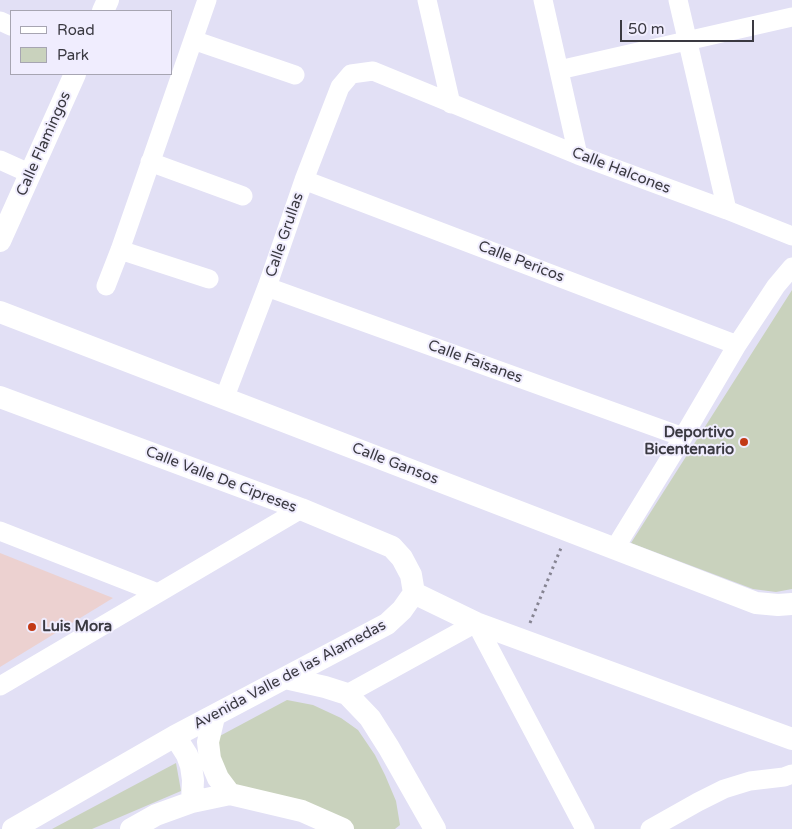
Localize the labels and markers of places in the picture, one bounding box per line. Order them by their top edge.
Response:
place label: Deportivo Bicentenario [644,424,734,459]
marker: Deportivo Bicentenario [738,436,750,448]
place label: Luis Mora [42,618,112,636]
marker: Luis Mora [26,621,38,633]

